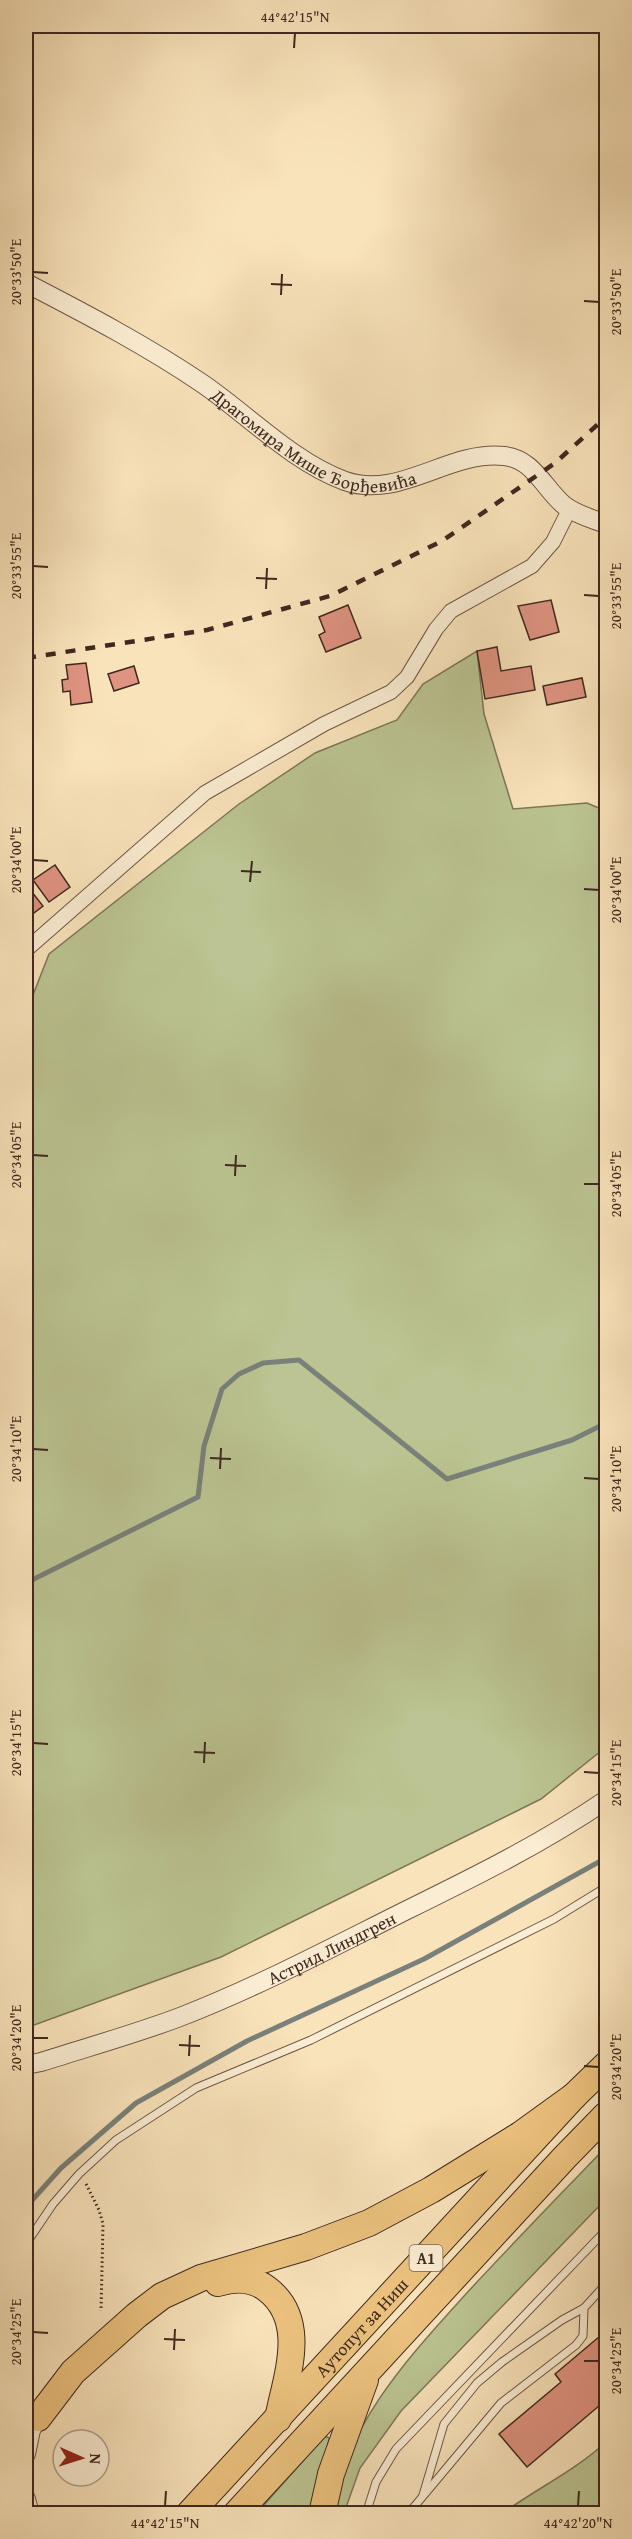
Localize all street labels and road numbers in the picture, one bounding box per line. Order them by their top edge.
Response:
street label: Драгомира Мише Ђорђевића [205,381,420,499]
street label: Астрид Линдгрен [263,1904,400,1991]
road number: A1 [410,2245,442,2271]
street label: Аутопут за Ниш [308,2271,414,2383]

